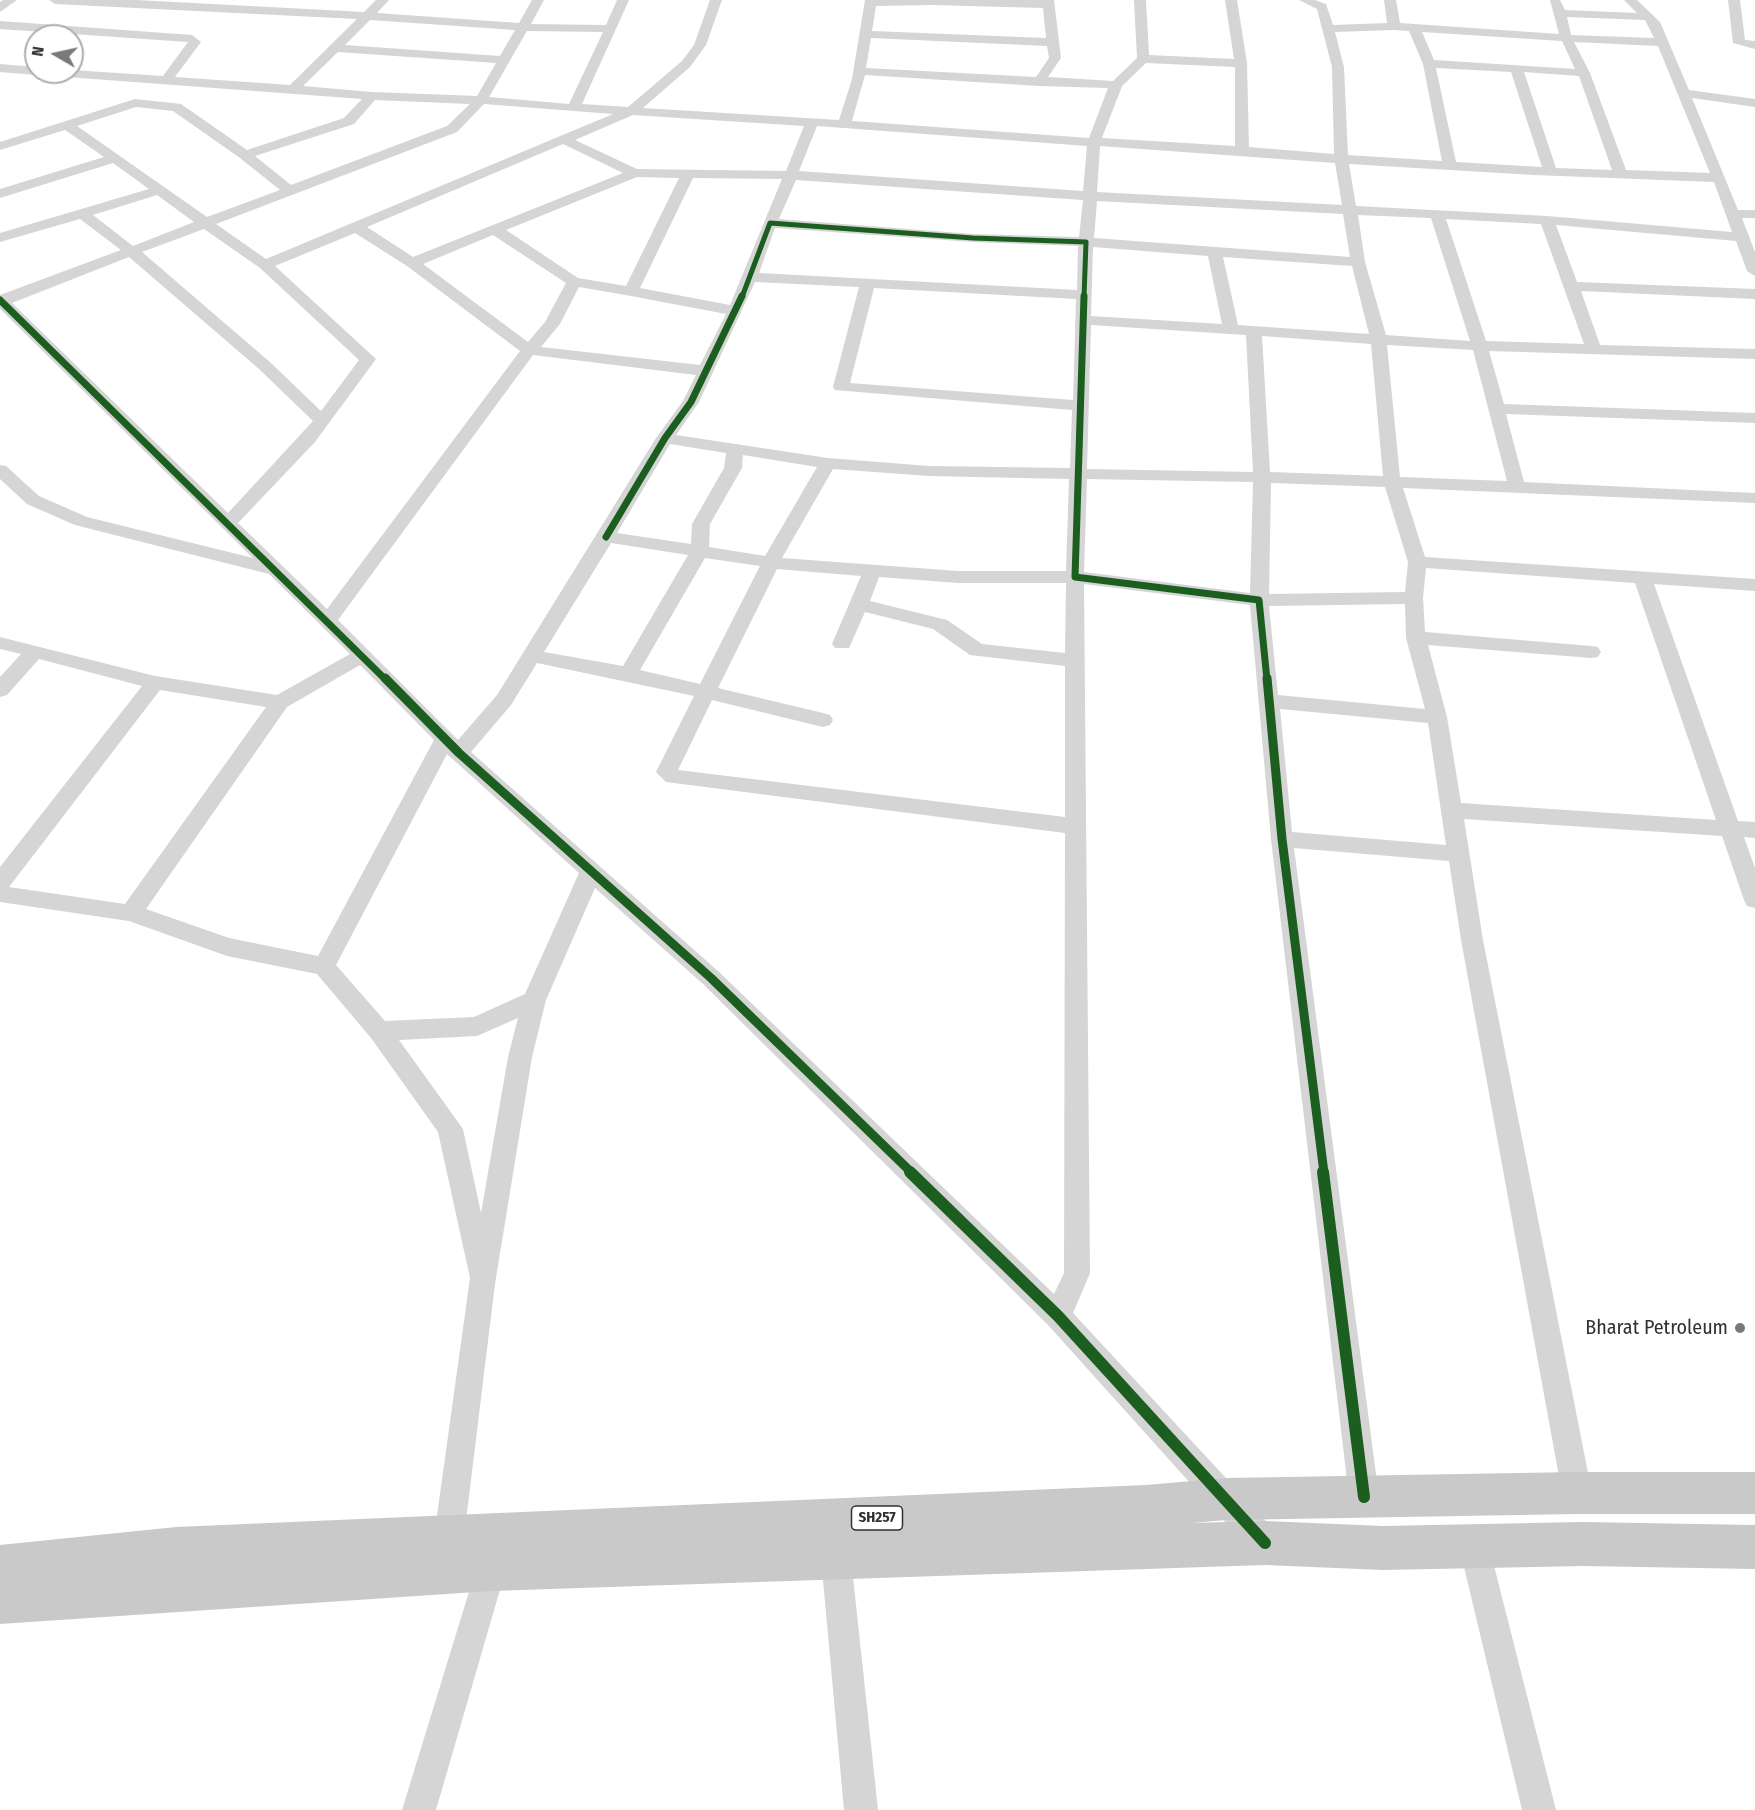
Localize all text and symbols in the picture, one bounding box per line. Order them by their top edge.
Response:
north arrow [24,24,84,84]
text: N [28,45,48,58]
place label: Bharat Petroleum [1585,1316,1728,1340]
marker: Bharat Petroleum [1733,1321,1747,1335]
road number: SH257 [852,1506,902,1530]

